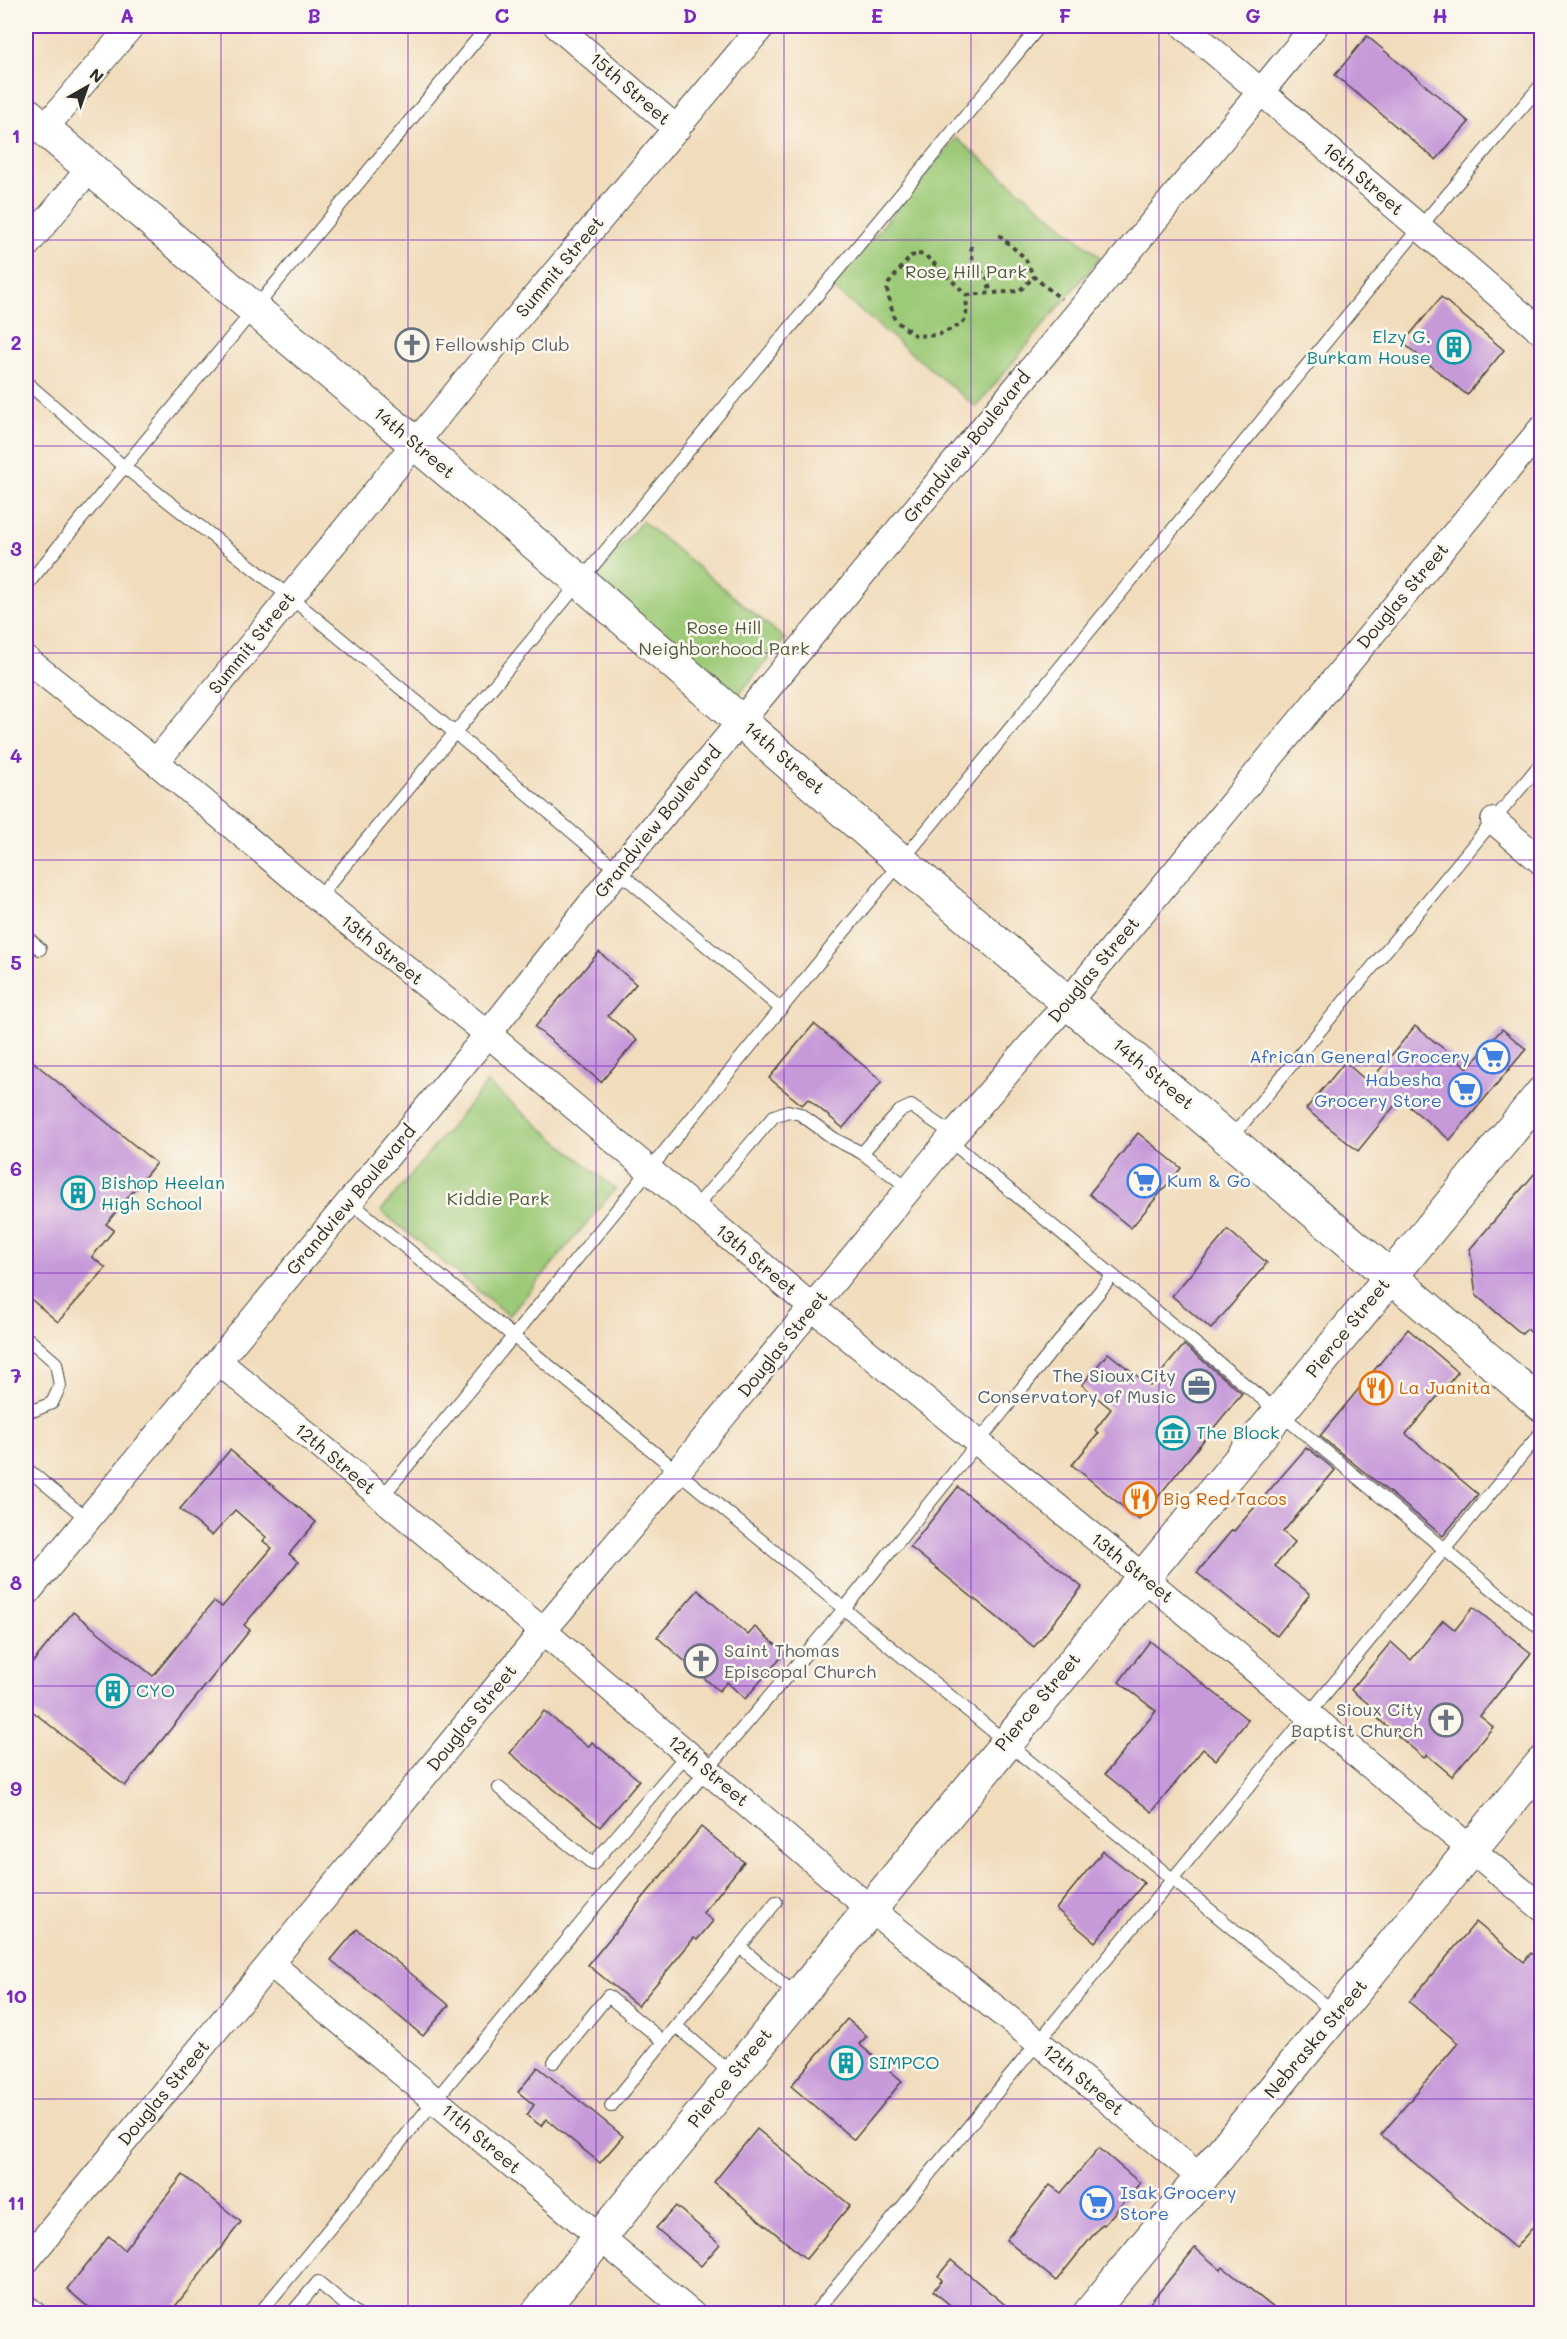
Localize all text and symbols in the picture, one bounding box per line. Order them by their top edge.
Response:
text: A [120,2,134,28]
text: B [307,2,321,28]
text: C [495,2,510,28]
text: D [683,2,697,28]
text: E [871,2,883,28]
text: F [1059,2,1072,28]
text: G [1245,2,1261,28]
text: H [1432,2,1448,28]
street label: 15th Street [585,46,676,130]
north arrow [57,57,117,117]
text: N [86,63,108,87]
text: 1 [12,122,20,148]
street label: 16th Street [1318,136,1409,220]
street label: Summit Street [510,211,609,322]
park label: Rose Hill Park [905,259,1027,283]
place label: Elzy G. Burkam House [1307,324,1431,369]
church icon: Fellowship Club [394,327,430,363]
text: 2 [10,329,22,355]
building icon: Elzy G. Burkam House [1436,329,1472,365]
place label: Fellowship Club [435,332,570,356]
street label: Grandview Boulevard [897,365,1035,528]
street label: 14th Street [369,401,461,483]
text: 3 [10,535,22,561]
street label: Douglas Street [1351,538,1453,653]
street label: Summit Street [203,586,300,699]
park label: Rose Hill Neighborhood Park [638,615,810,660]
street label: 14th Street [739,715,830,799]
street label: Grandview Boulevard [588,740,726,903]
text: 4 [10,742,23,768]
street label: 13th Street [336,909,429,990]
street label: Douglas Street [1042,912,1144,1027]
text: 5 [10,949,22,975]
street label: 14th Street [1108,1032,1200,1114]
supermarket icon: African General Grocery [1475,1039,1511,1075]
place label: African General Grocery [1249,1044,1470,1068]
place label: Habesha Grocery Store [1314,1067,1442,1112]
supermarket icon: Habesha Grocery Store [1447,1072,1483,1108]
street label: Grandview Boulevard [280,1119,420,1280]
text: 6 [10,1155,22,1181]
supermarket icon: Kum & Go [1126,1163,1162,1199]
place label: Kum & Go [1167,1168,1251,1192]
place label: Bishop Heelan High School [101,1170,225,1215]
building icon: Bishop Heelan High School [60,1175,96,1211]
park label: Kiddie Park [447,1186,549,1210]
street label: 13th Street [711,1218,803,1300]
street label: Pierce Street [1300,1273,1395,1382]
street label: Douglas Street [732,1285,833,1402]
text: 7 [10,1362,22,1388]
place label: The Sioux City Conservatory of Music [978,1363,1176,1408]
office icon: The Sioux City Conservatory of Music [1181,1368,1217,1404]
restaurant icon: La Juanita [1358,1370,1394,1406]
place label: La Juanita [1399,1375,1491,1399]
museum icon: The Block [1155,1415,1191,1451]
street label: 12th Street [290,1417,381,1499]
place label: The Block [1196,1420,1280,1444]
restaurant icon: Big Red Tacos [1122,1481,1158,1517]
place label: Big Red Tacos [1163,1486,1287,1510]
street label: 13th Street [1086,1527,1179,1608]
text: 8 [10,1569,22,1595]
place label: Saint Thomas Episcopal Church [724,1638,876,1683]
church icon: Saint Thomas Episcopal Church [683,1643,719,1679]
street label: Pierce Street [989,1647,1085,1756]
street label: Douglas Street [421,1659,522,1776]
building icon: CYO [95,1673,131,1709]
place label: CYO [136,1678,175,1702]
place label: Sioux City Baptist Church [1291,1697,1423,1742]
church icon: Sioux City Baptist Church [1428,1702,1464,1738]
street label: 12th Street [663,1729,754,1811]
text: 9 [10,1775,22,1801]
street label: Nebraska Street [1258,1974,1372,2103]
text: 10 [5,1982,27,2008]
street label: Pierce Street [682,2023,777,2132]
street label: Douglas Street [112,2035,214,2150]
street label: 12th Street [1038,2038,1129,2120]
building icon: SIMPCO [828,2045,864,2081]
place label: SIMPCO [869,2050,939,2074]
street label: 11th Street [437,2098,527,2179]
place label: Isak Grocery Store [1120,2180,1236,2225]
supermarket icon: Isak Grocery Store [1079,2185,1115,2221]
text: 11 [7,2189,25,2215]

